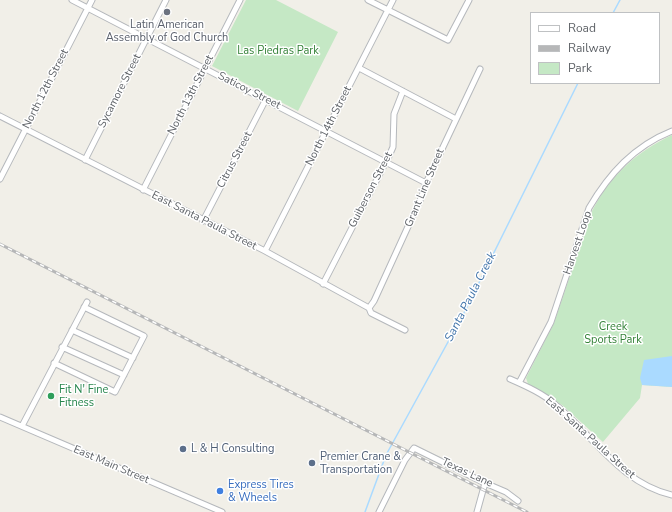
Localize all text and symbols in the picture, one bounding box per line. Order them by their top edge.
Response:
marker: Latin American Assembly of God Church [162,7,172,17]
legend [530,12,660,84]
place label: Latin American Assembly of God Church [106,18,228,44]
text: Road [568,20,596,36]
text: Railway [568,40,611,56]
park label: Las Piedras Park [237,44,319,58]
street label: North 12th Street [20,47,72,131]
street label: Sycamore Street [96,52,144,130]
street label: North 13th Street [165,53,217,137]
text: Park [568,60,592,76]
street label: Saticoy Street [215,70,283,112]
street label: North 14th Street [303,84,355,168]
street label: Citrus Street [215,130,255,190]
street label: Grant Line Street [402,147,448,229]
street label: Guiberson Street [346,150,396,230]
street label: East Santa Paula Street [149,189,259,253]
street label: Harvest Loop [561,209,595,277]
water label: Santa Paula Creek [442,250,500,344]
park label: Creek Sports Park [584,320,642,346]
place label: Fit N' Fine Fitness [59,383,108,409]
marker: Fit N' Fine Fitness [46,391,56,401]
street label: East Santa Paula Street [542,394,638,482]
place label: L & H Consulting [191,442,275,456]
street label: East Main Street [71,443,151,487]
marker: L & H Consulting [178,444,188,454]
place label: Premier Crane & Transportation [320,450,401,476]
street label: Texas Lane [439,455,495,491]
marker: Premier Crane & Transportation [307,458,317,468]
place label: Express Tires & Wheels [228,478,294,504]
marker: Express Tires & Wheels [215,486,225,496]

